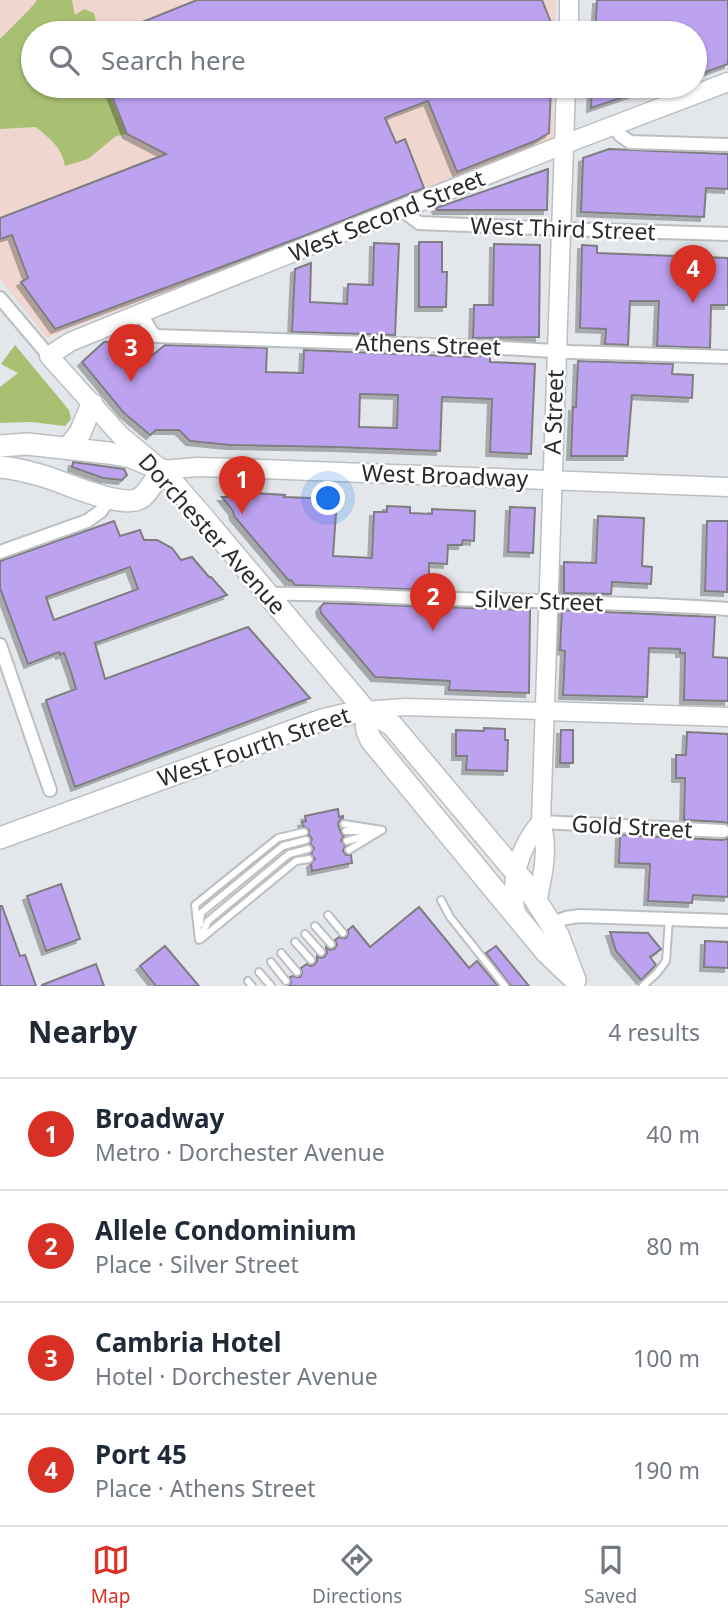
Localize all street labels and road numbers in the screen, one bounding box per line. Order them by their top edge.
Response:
street label: West Second Street [284,161,489,269]
street label: West Third Street [470,209,656,247]
street label: Athens Street [355,325,501,363]
street label: A Street [536,369,570,455]
street label: Dorchester Avenue [132,446,294,621]
street label: West Broadway [361,456,529,494]
street label: Silver Street [474,582,604,618]
street label: West Fourth Street [153,698,354,794]
street label: Gold Street [571,807,693,845]

